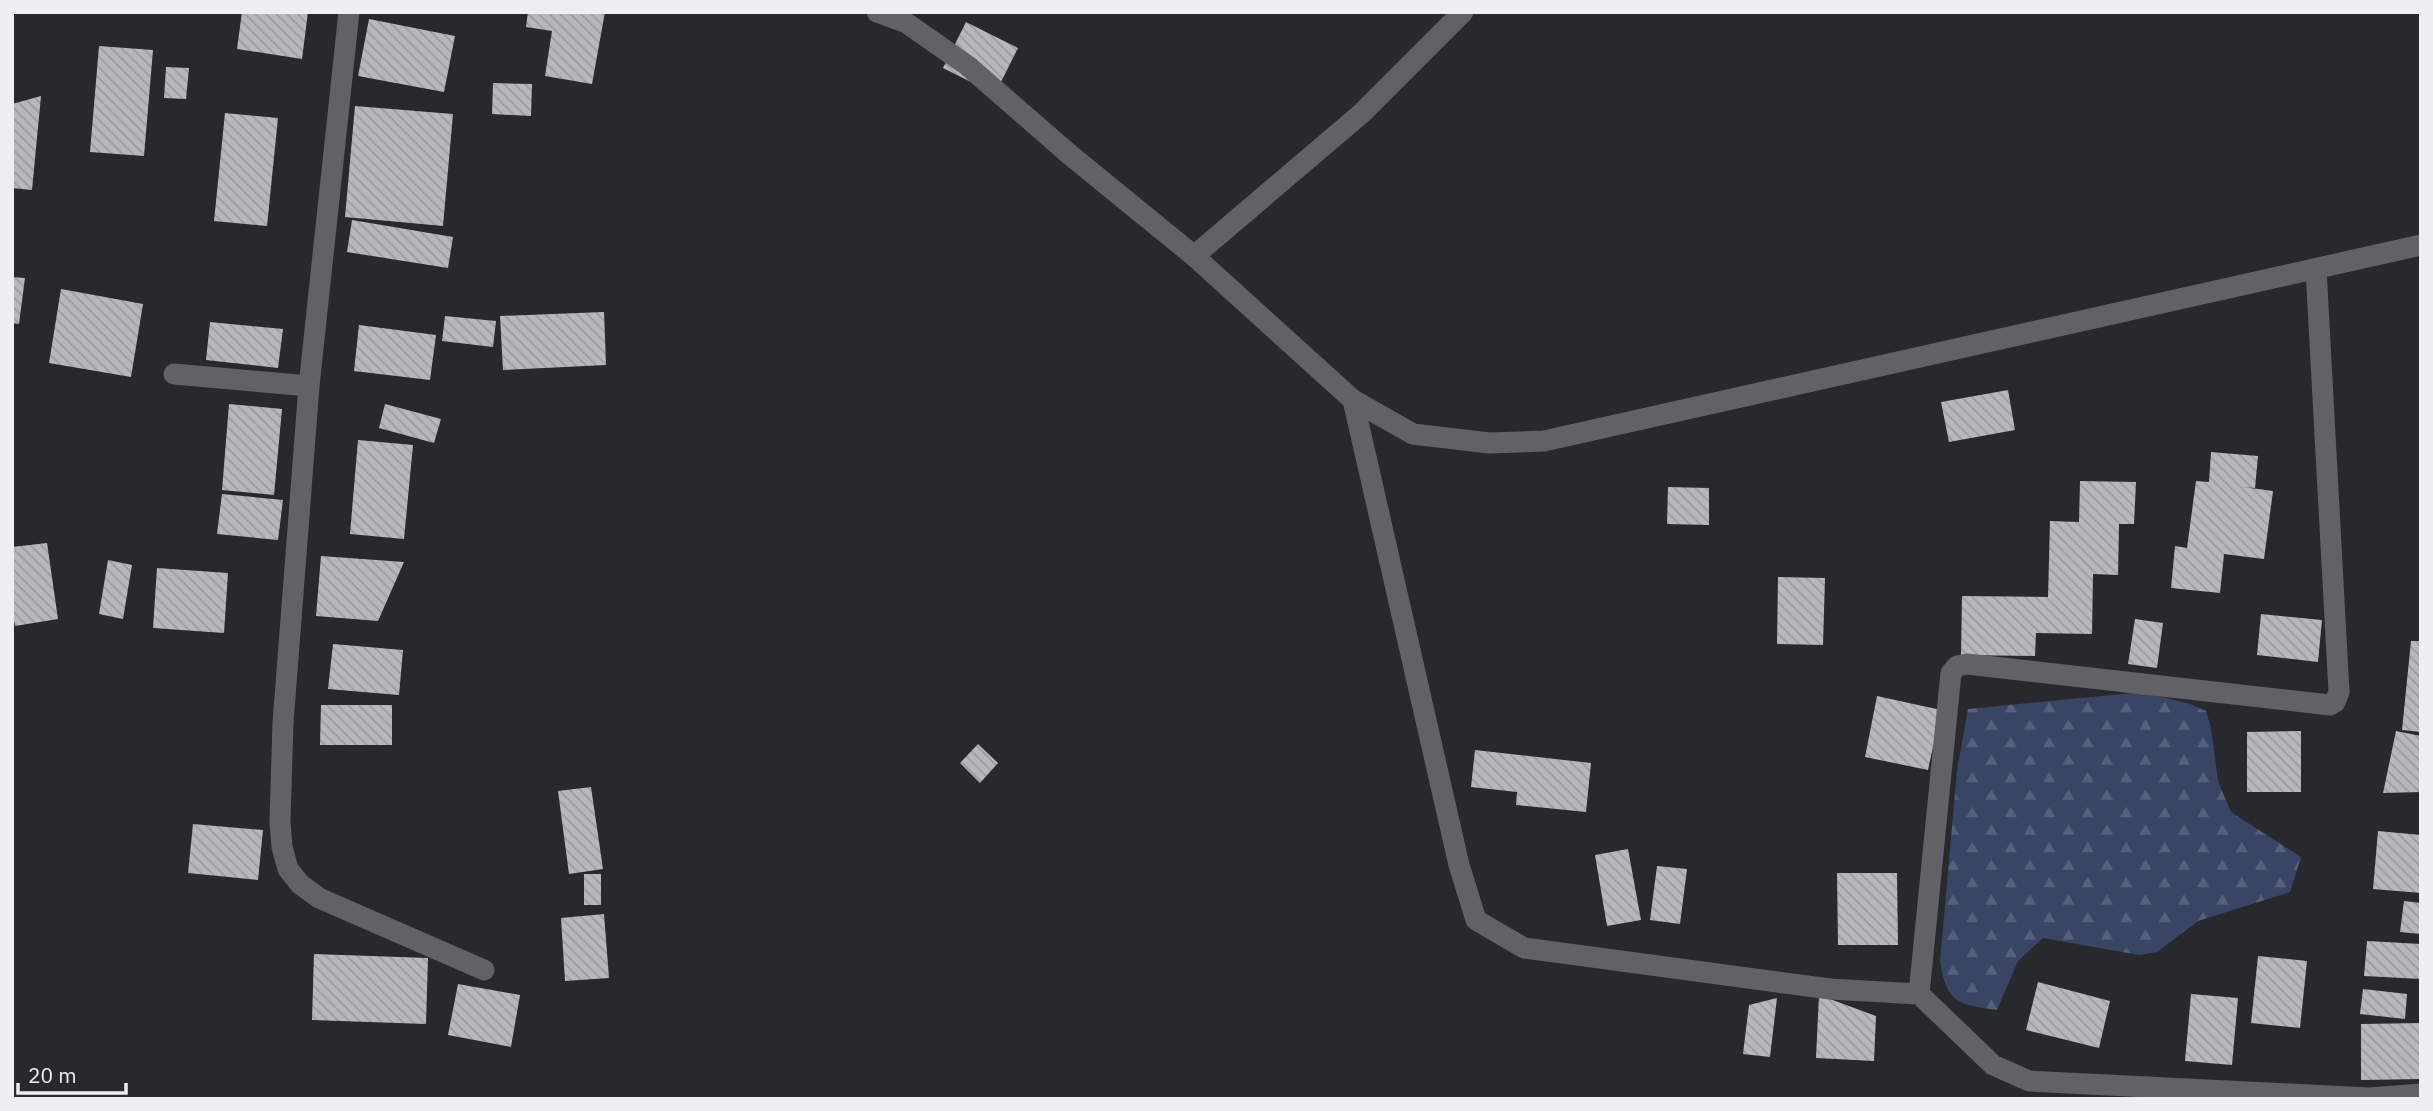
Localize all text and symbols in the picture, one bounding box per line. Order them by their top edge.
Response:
scale bar [18,1052,126,1096]
text: 20 m [28,1061,77,1089]

